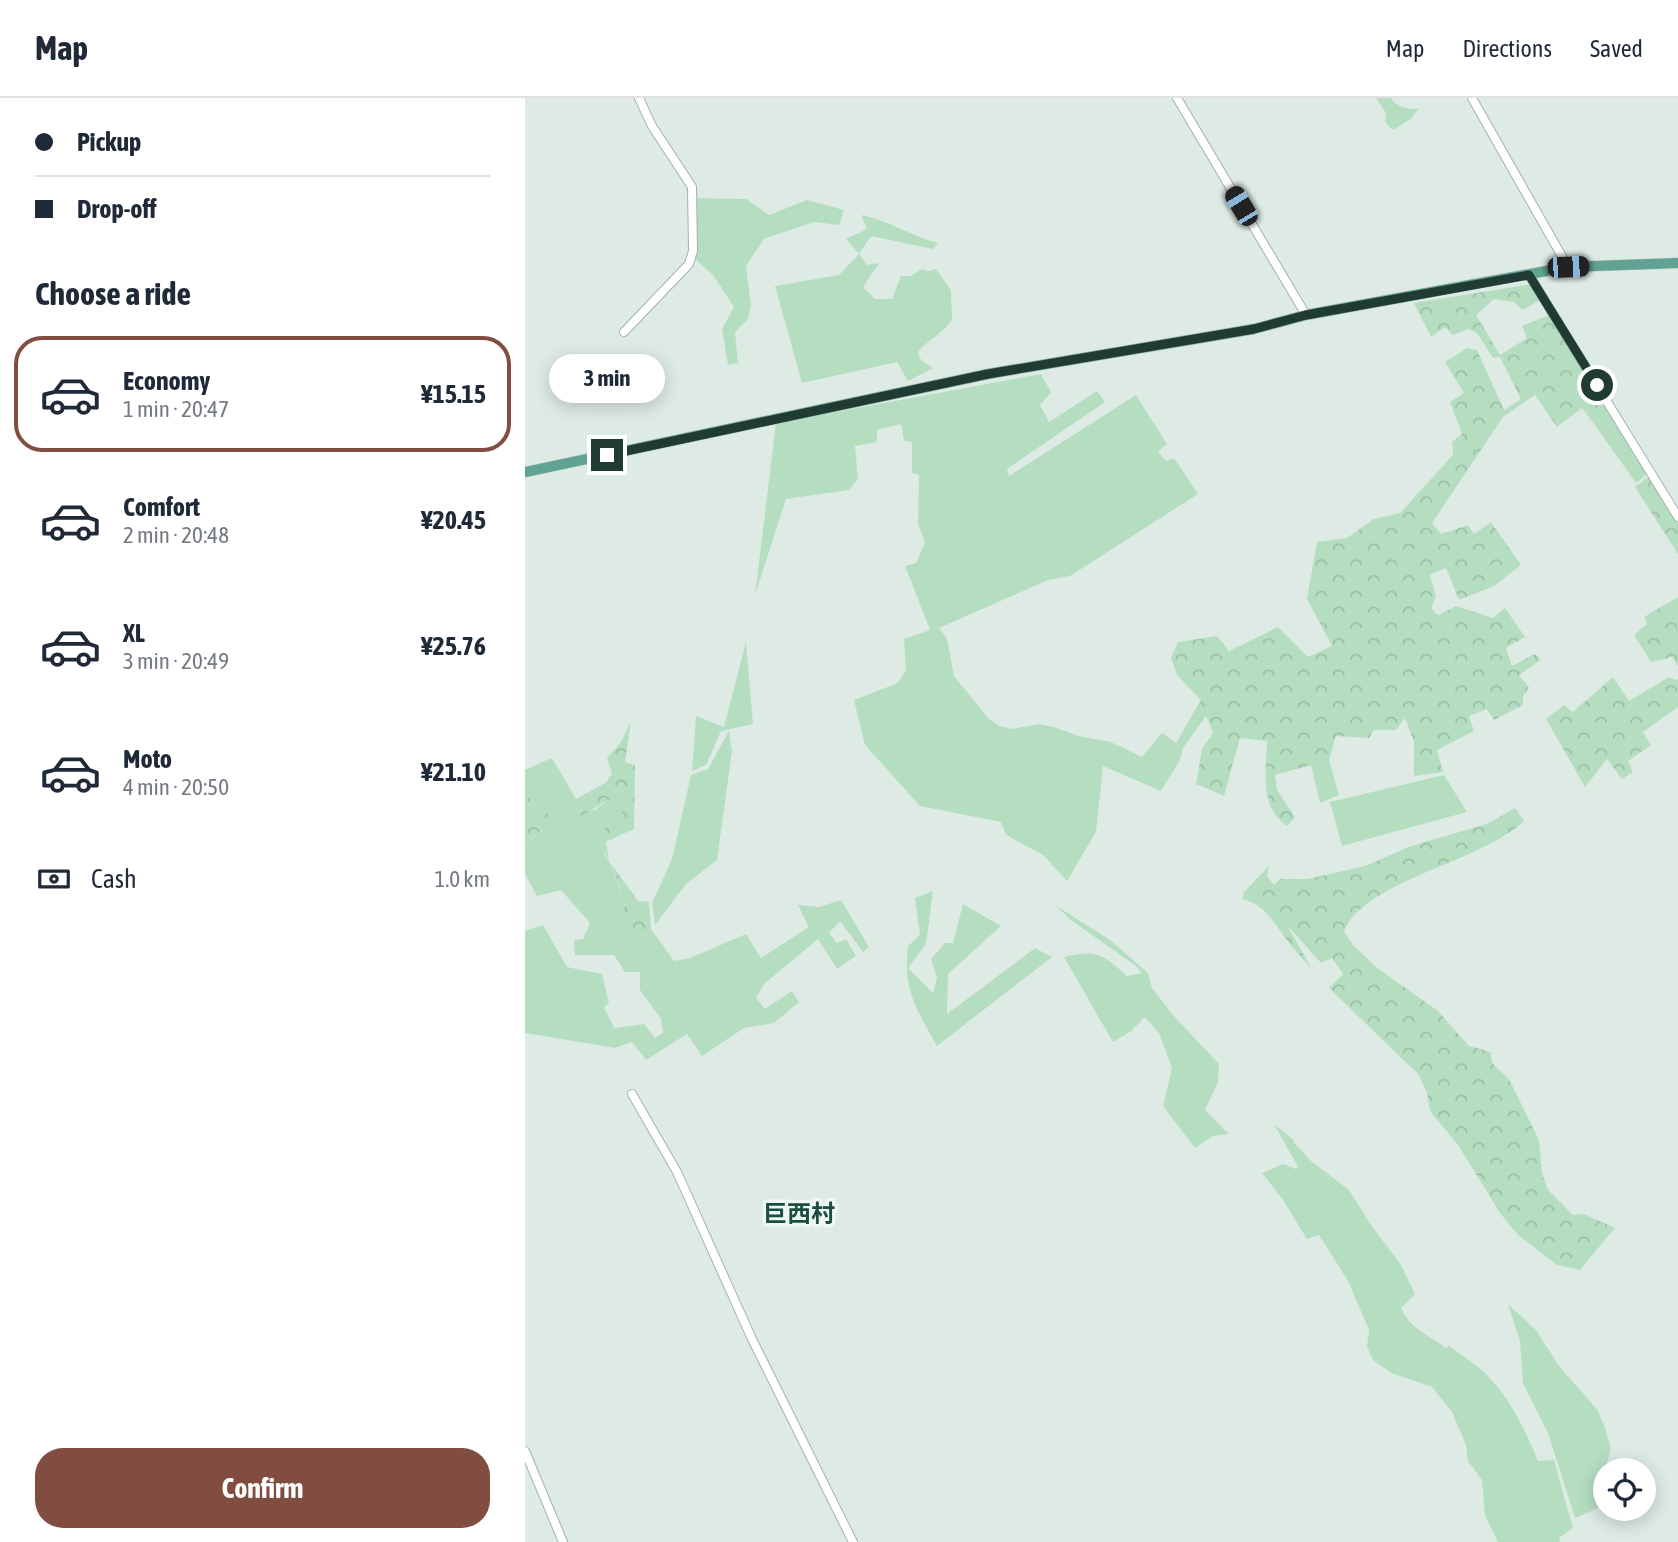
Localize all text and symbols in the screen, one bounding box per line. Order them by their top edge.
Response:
text: Map [35,29,88,67]
text: Map [1386,35,1424,62]
text: Directions [1462,35,1552,62]
text: Saved [1590,35,1643,62]
text: Pickup [77,127,141,157]
car [1222,183,1261,229]
text: Drop-off [77,194,157,224]
car [1547,256,1590,278]
text: Choose a ride [35,275,191,312]
callout: 3 min [549,354,665,402]
icon: car [39,363,102,426]
text: 3 min [584,365,630,391]
text: Economy [123,366,210,396]
route start [1581,369,1613,401]
text: ¥15.15 [421,379,486,409]
text: 1 min · 20:47 [123,396,229,422]
route end [591,439,623,471]
icon: car [39,489,102,552]
text: Comfort [123,492,200,522]
text: ¥20.45 [421,505,486,535]
text: 2 min · 20:48 [123,522,229,548]
icon: car [39,615,102,678]
text: XL [123,618,145,648]
text: ¥25.76 [421,631,486,661]
text: 3 min · 20:49 [123,648,229,674]
icon: car [39,741,102,804]
text: Moto [123,744,172,774]
text: ¥21.10 [421,757,486,787]
text: 4 min · 20:50 [123,774,229,800]
icon: cash [35,860,73,898]
text: Cash [91,864,137,894]
text: 1.0 km [434,866,490,892]
district label: 巨西村 [763,1200,835,1227]
button: Confirm [35,1448,490,1528]
map controls [1593,1458,1656,1521]
button: locate [1593,1458,1656,1521]

